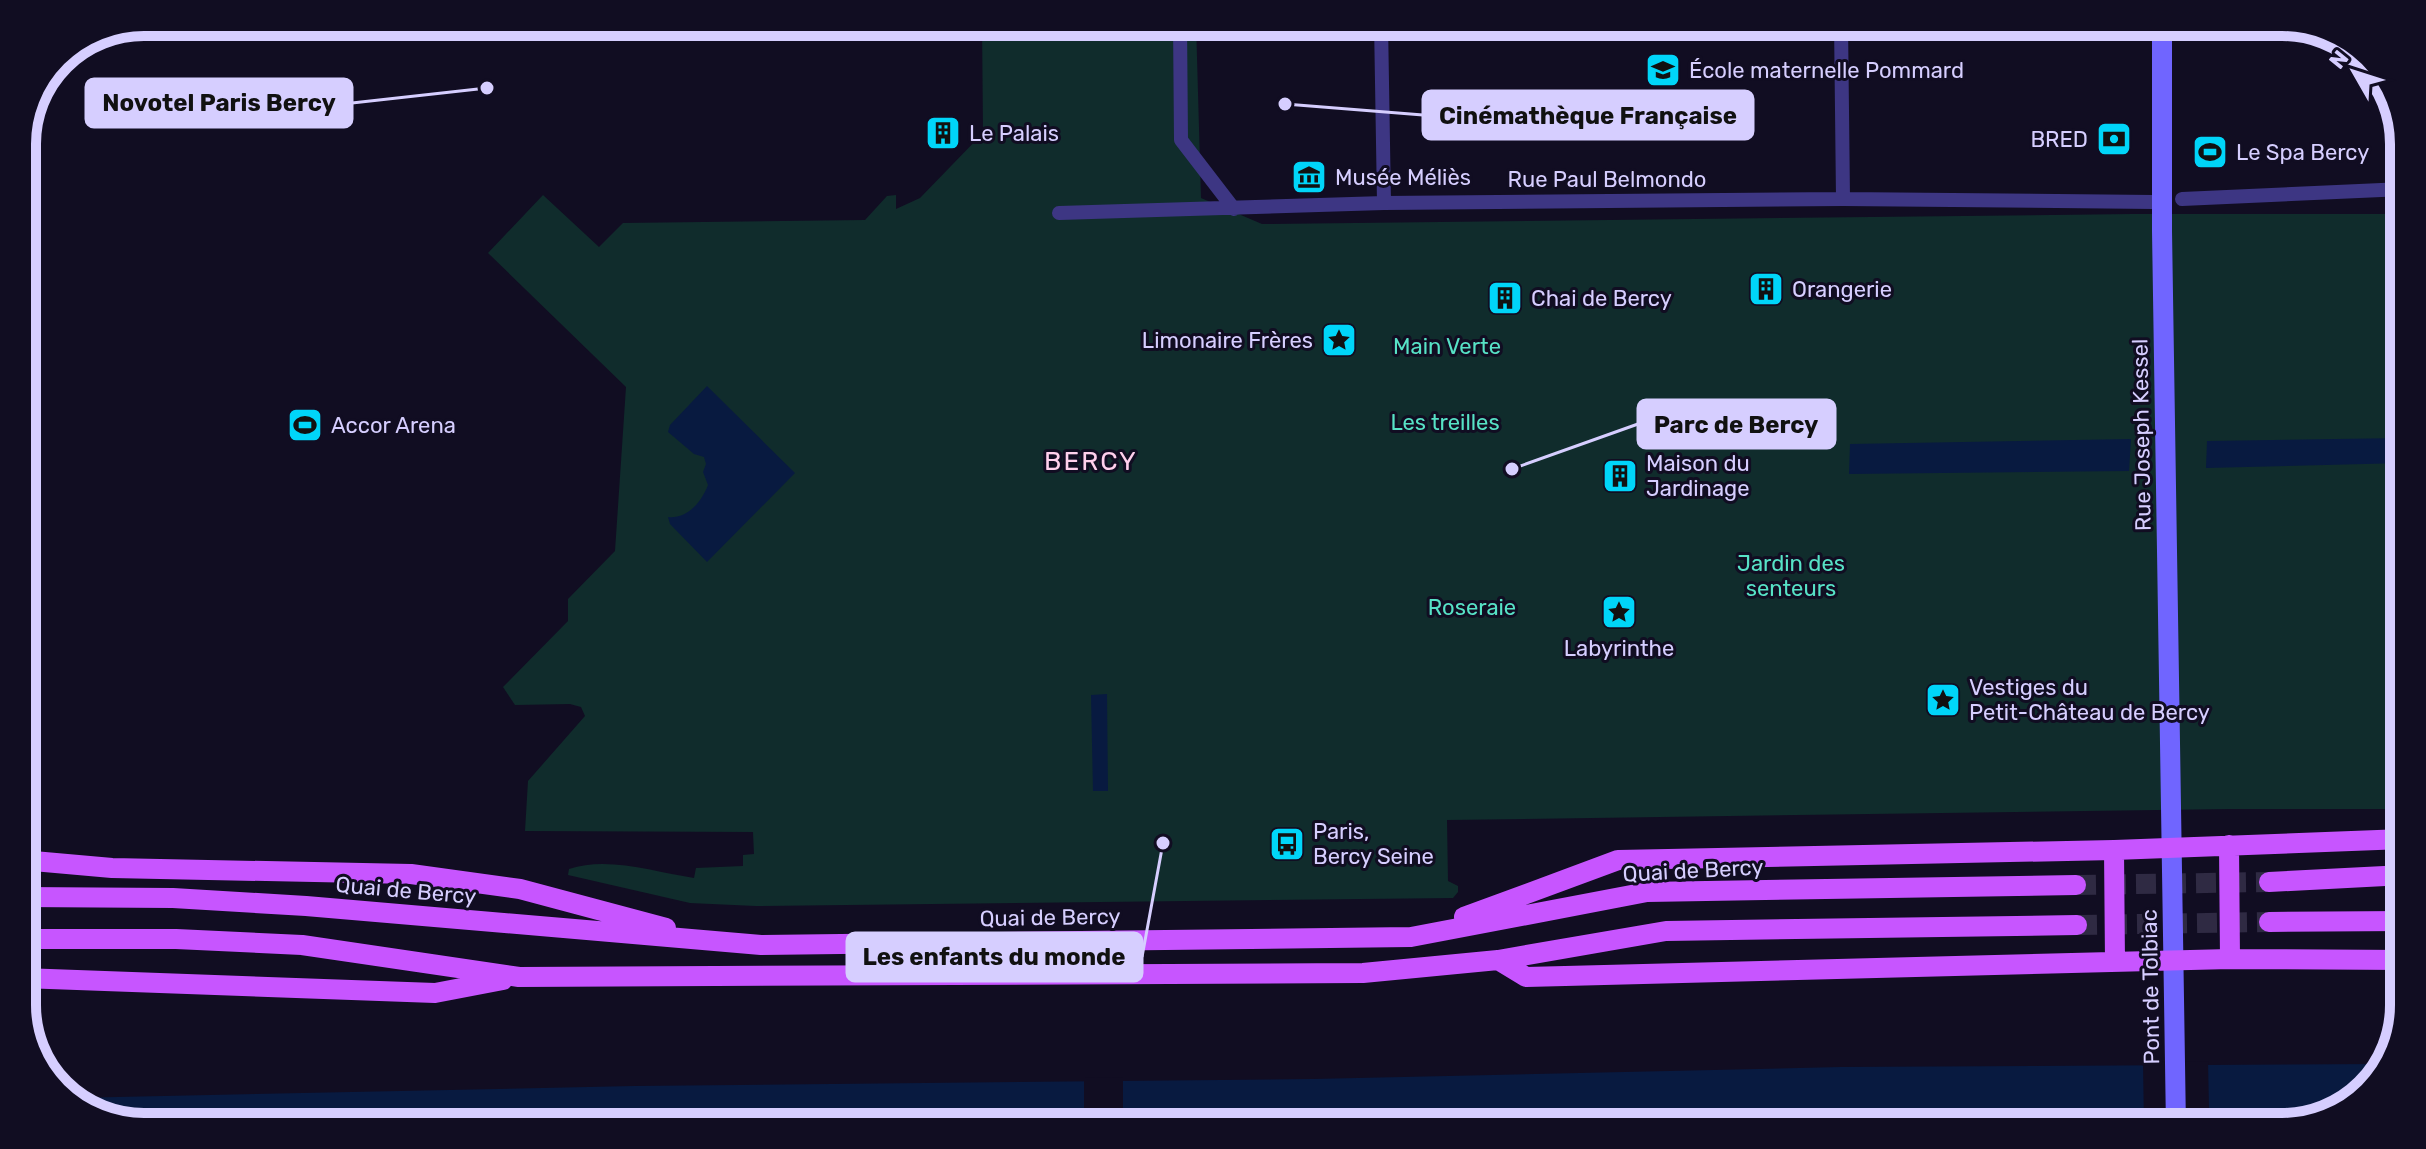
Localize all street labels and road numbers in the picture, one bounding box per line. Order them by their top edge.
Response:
street label: Rue Paul Belmondo [1508,166,1707,193]
street label: Rue Joseph Kessel [2126,339,2157,531]
street label: Quai de Bercy [1622,853,1764,888]
street label: Quai de Bercy [335,871,477,910]
street label: Quai de Bercy [979,903,1121,932]
street label: Pont de Tolbiac [2136,909,2165,1065]

